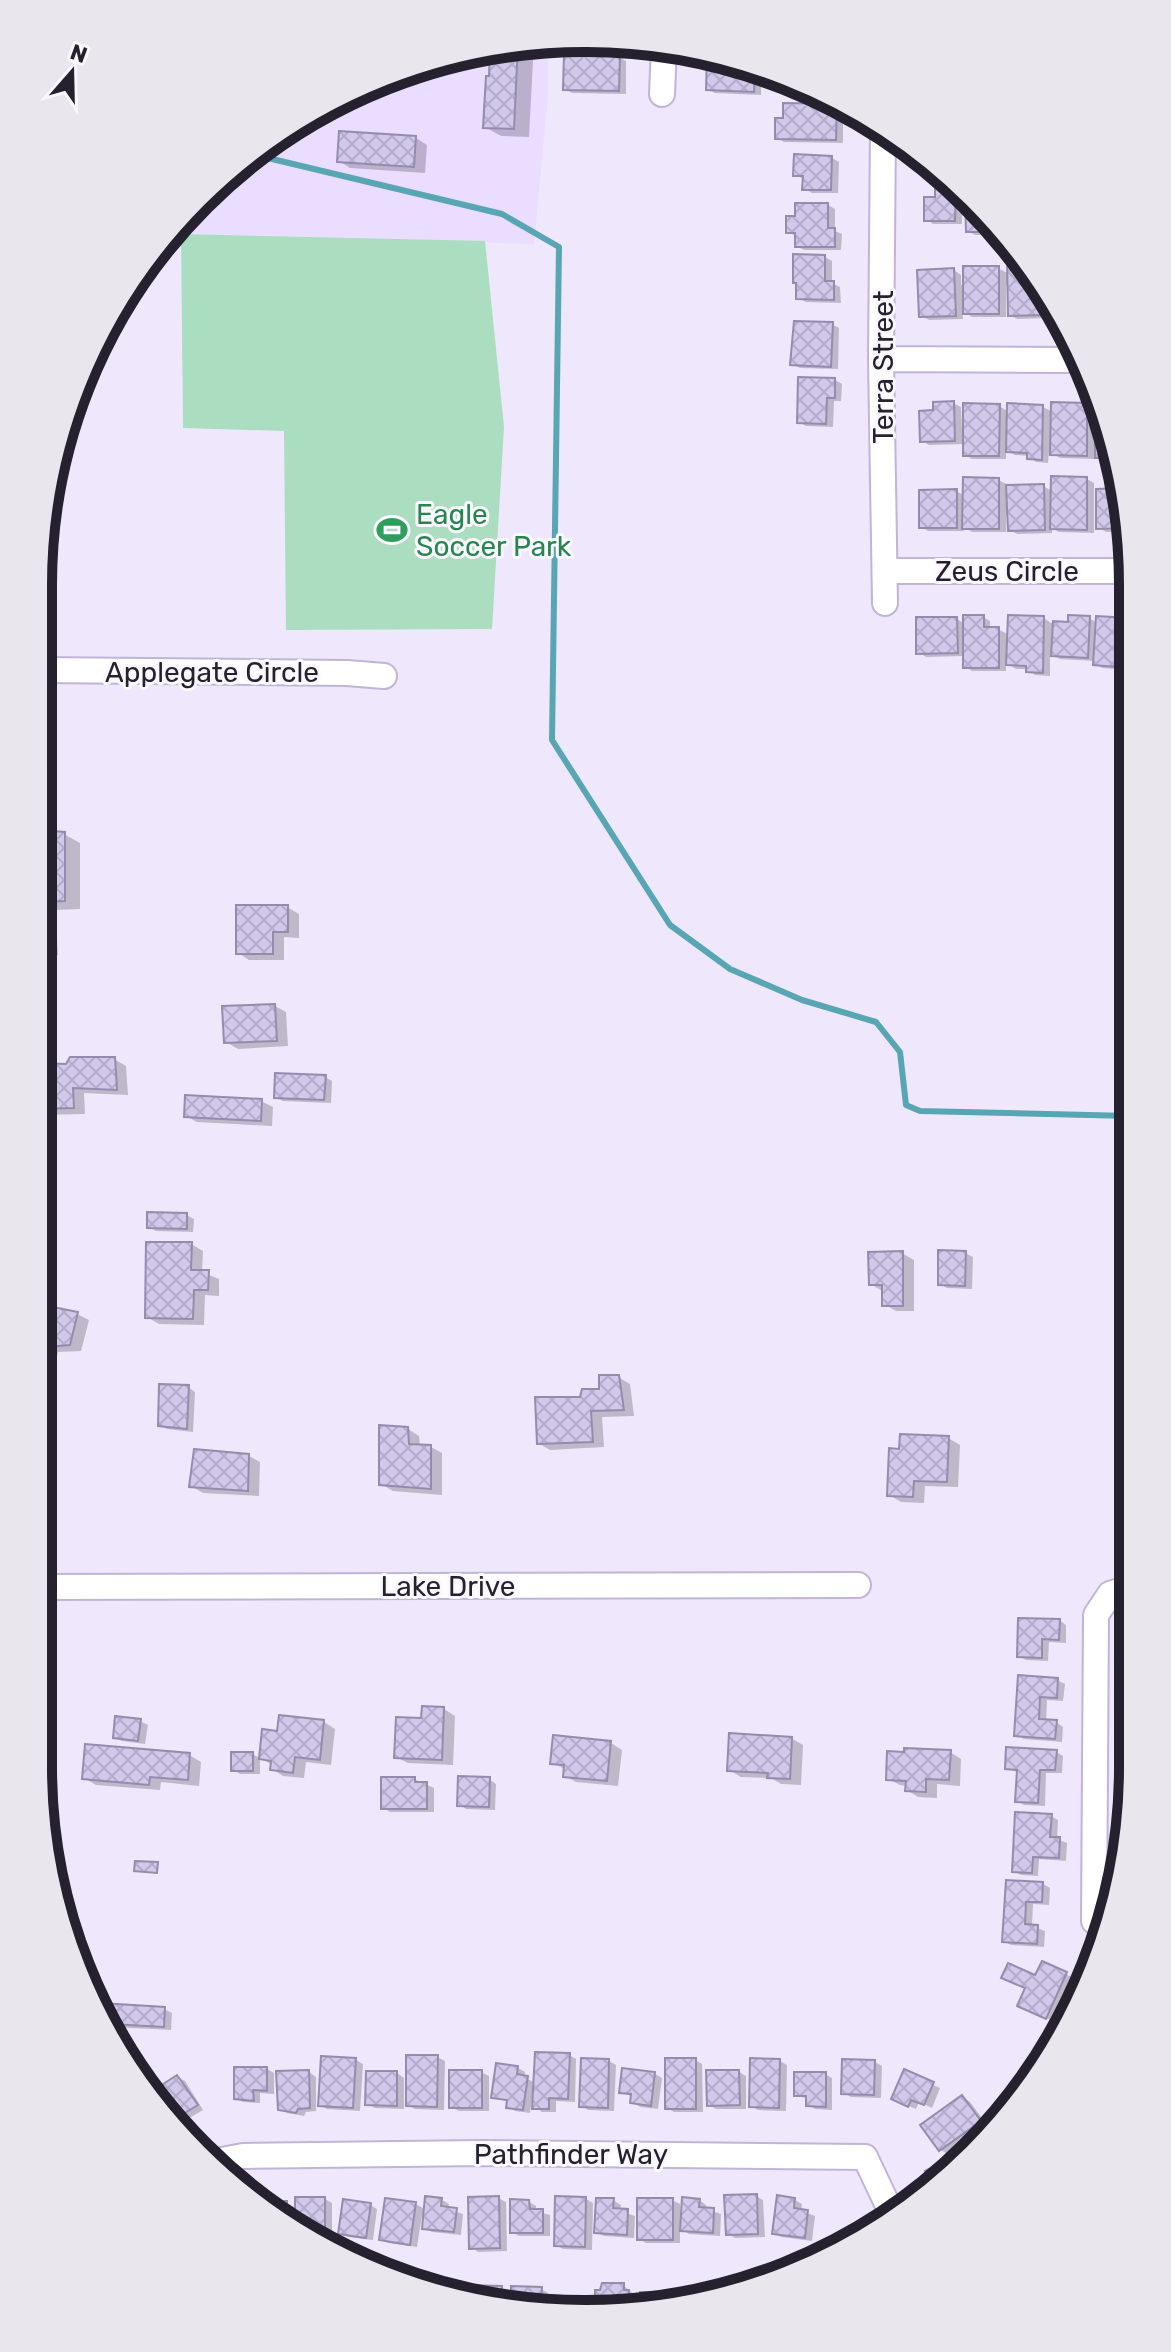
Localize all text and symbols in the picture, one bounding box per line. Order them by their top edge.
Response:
north arrow [32,32,112,112]
text: N [67,38,91,69]
street label: Terra Street [867,290,900,444]
place label: Eagle Soccer Park [416,498,572,563]
sports icon: Eagle Soccer Park [375,513,409,547]
street label: Zeus Circle [935,555,1079,588]
street label: Applegate Circle [105,656,319,689]
street label: Lake Drive [381,1570,515,1603]
street label: Pathfinder Way [474,2138,668,2171]

